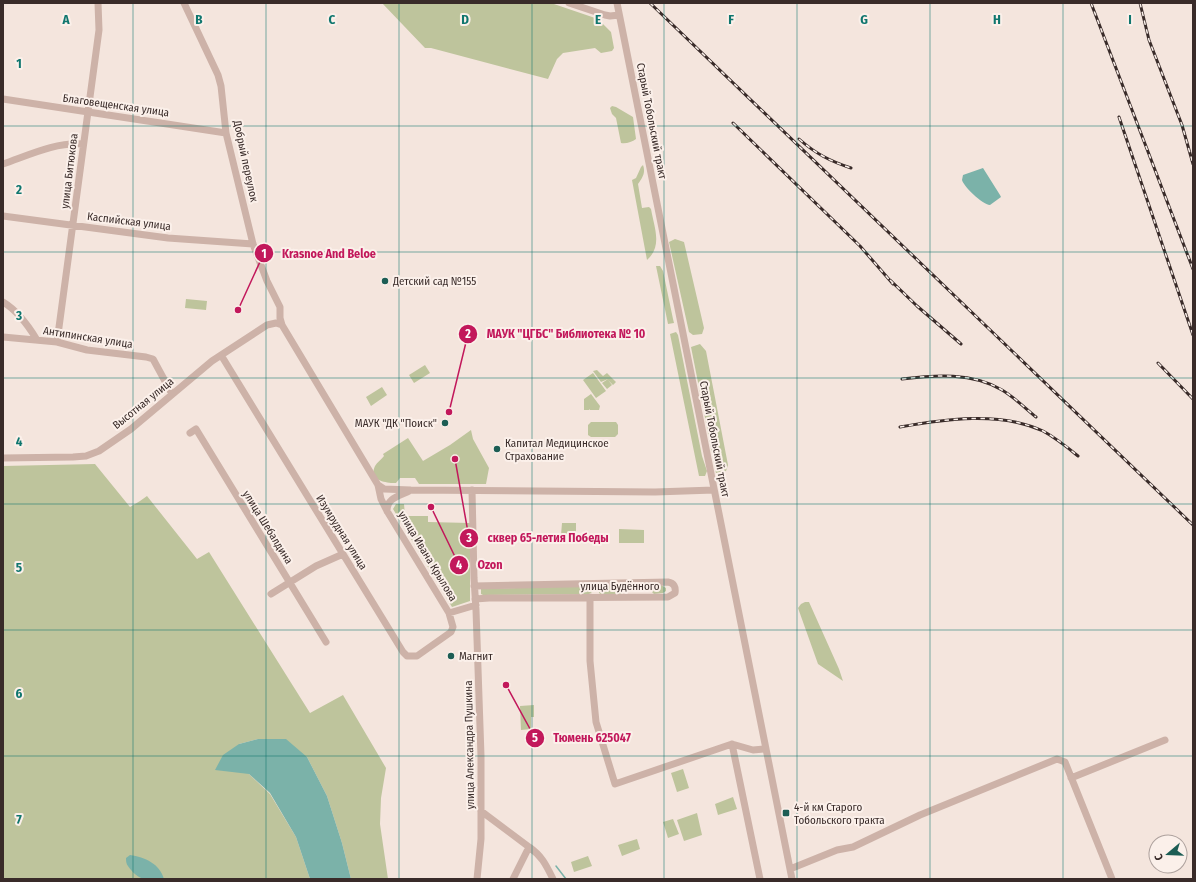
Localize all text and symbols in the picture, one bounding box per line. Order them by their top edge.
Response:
text: A [61,12,70,27]
text: B [195,12,203,27]
text: C [329,12,336,27]
text: D [461,12,469,27]
text: E [595,12,601,27]
text: F [728,12,734,27]
text: G [860,12,868,27]
text: H [993,12,1001,27]
text: I [1128,12,1132,27]
text: 1 [16,56,22,71]
street label: Старый Тобольский тракт [634,62,669,181]
street label: Благовещенская улица [62,92,170,119]
street label: Добрый переулок [230,118,261,204]
street label: улица Битюкова [58,133,81,209]
text: 2 [15,182,22,197]
street label: Каспийская улица [86,210,172,233]
callout: Krasnoe And Beloe [254,241,384,265]
text: 1 [261,247,267,261]
text: Krasnoe And Beloe [282,247,376,261]
place label: Детский сад №155 [392,275,476,288]
marker: Детский сад №155 [380,276,390,286]
text: 3 [15,308,22,323]
callout: МАУК "ЦГБС" Библиотека № 10 [458,322,653,346]
street label: Антипинская улица [42,324,134,351]
text: 2 [464,327,471,341]
text: МАУК "ЦГБС" Библиотека № 10 [487,327,646,341]
street label: Высотная улица [110,375,176,432]
street label: Старый Тобольский тракт [697,380,732,499]
place label: МАУК "ДК "Поиск" [355,417,437,430]
marker: МАУК "ДК "Поиск" [440,418,450,428]
text: 4 [16,434,23,449]
place label: Капитал Медицинское Страхование [505,437,609,463]
marker: Капитал Медицинское Страхование [492,444,502,454]
street label: улица Шебалдина [240,488,295,566]
street label: Изумрудная улица [313,492,370,572]
street label: улица Ивана Крылова [396,509,460,604]
callout: сквер 65-летия Победы [459,526,617,550]
text: 3 [465,531,472,545]
text: сквер 65-летия Победы [487,531,609,545]
callout: Ozon [449,553,510,577]
text: 4 [456,558,462,572]
text: Ozon [477,558,503,572]
text: 5 [16,560,22,575]
street label: улица Будённого [581,580,660,593]
place label: Магнит [459,650,493,663]
marker: Магнит [446,651,456,661]
street label: улица Александра Пушкина [462,680,477,810]
text: 6 [16,686,23,701]
callout: Тюмень 625047 [525,726,638,750]
text: 5 [532,731,538,745]
text: Тюмень 625047 [553,731,631,745]
place label: 4-й км Старого Тобольского тракта [794,801,885,827]
marker: 4-й км Старого Тобольского тракта [781,808,791,818]
text: 7 [16,812,22,827]
north arrow [1148,834,1188,874]
text: С [1152,852,1166,862]

